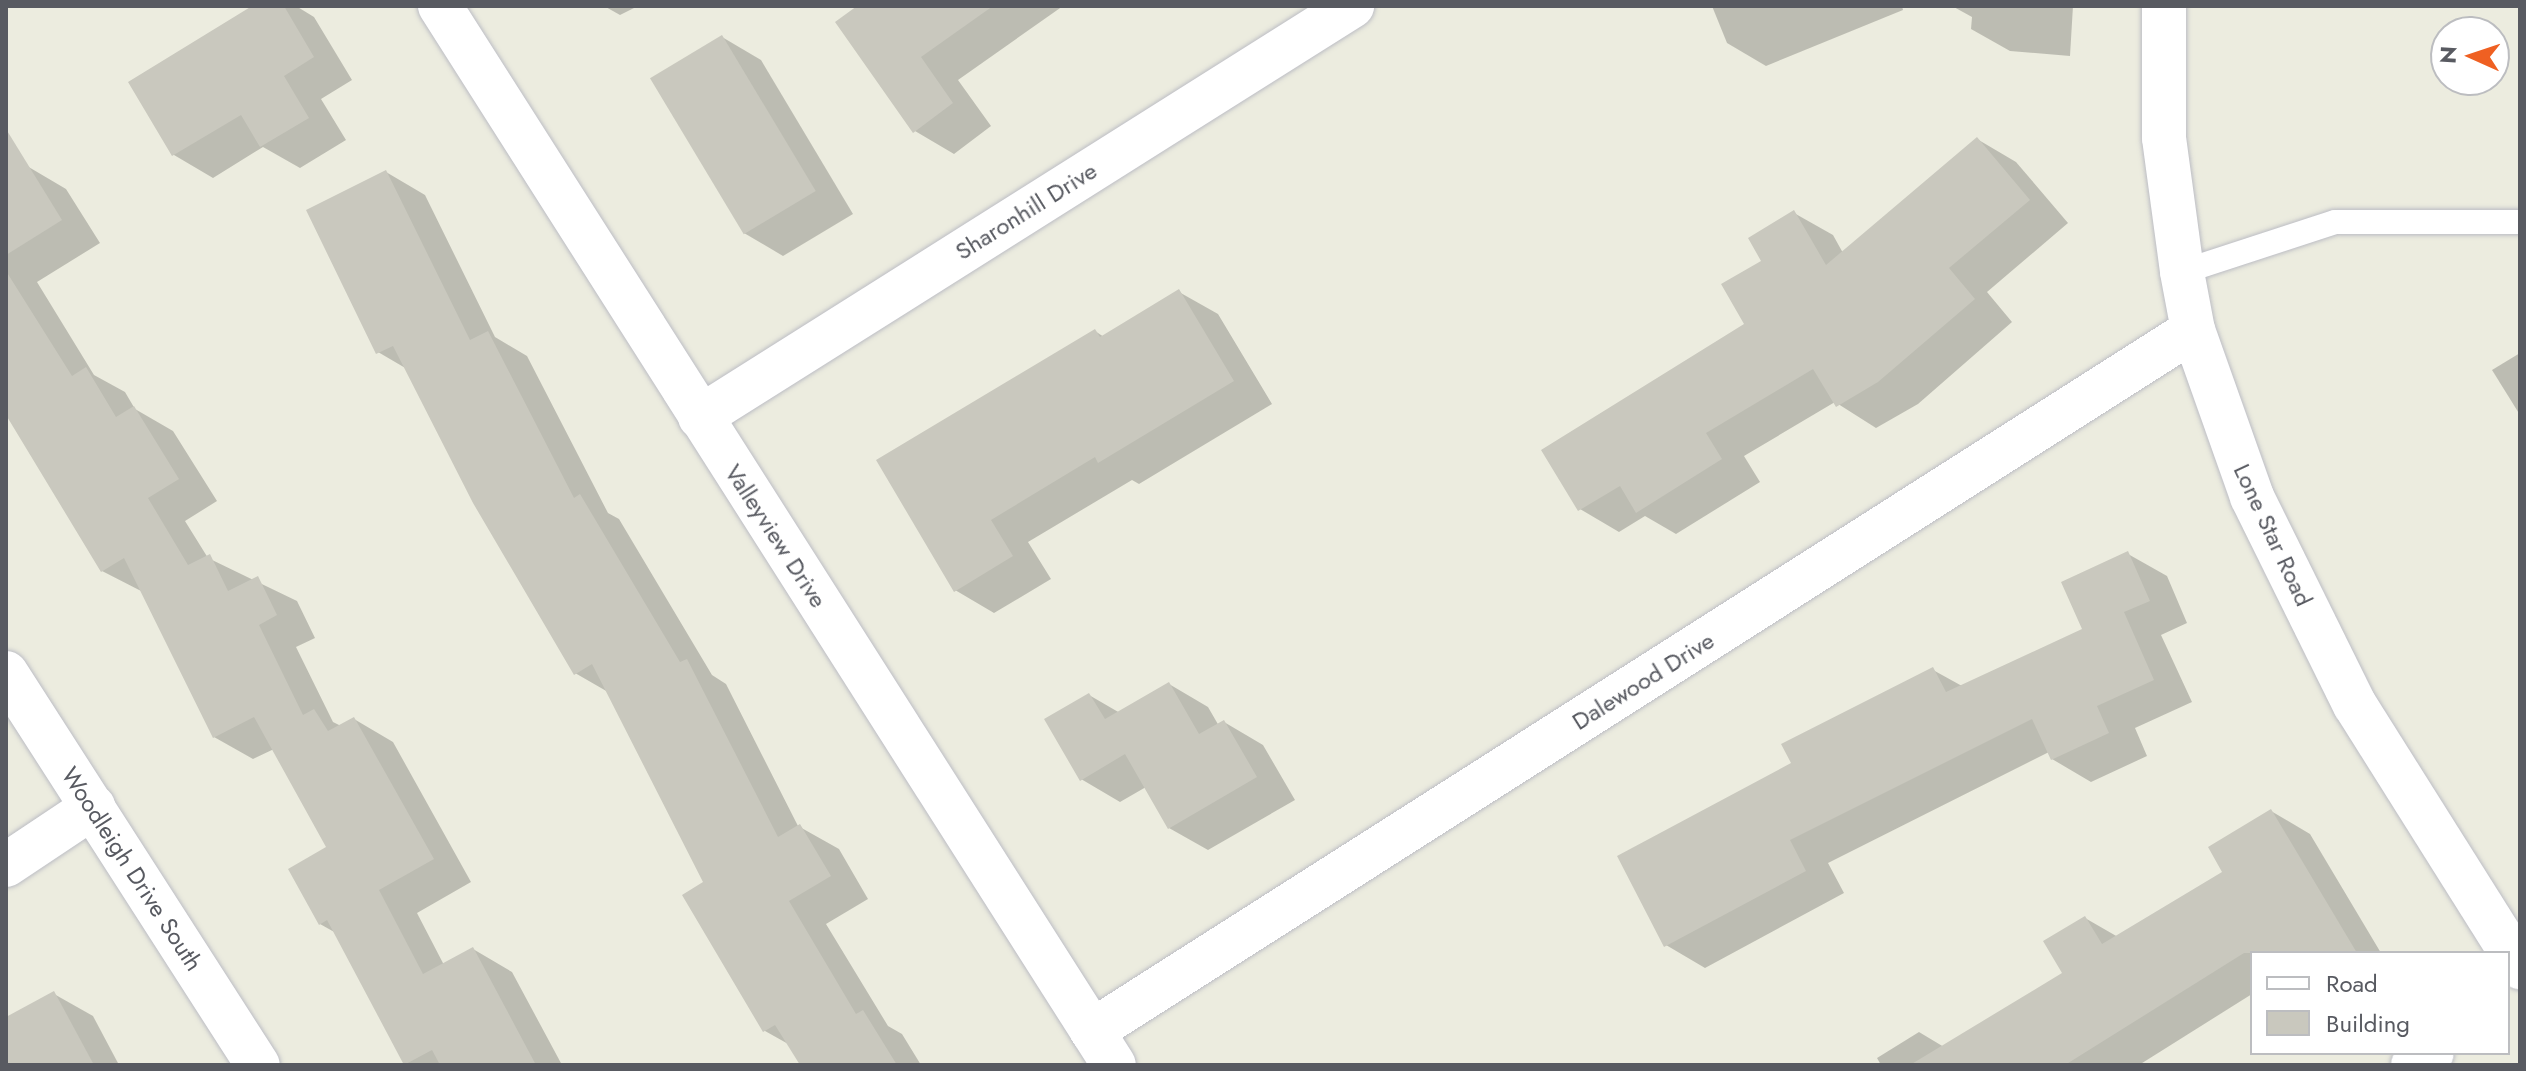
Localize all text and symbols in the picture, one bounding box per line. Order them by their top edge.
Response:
north arrow [2430,16,2510,96]
text: N [2432,45,2464,64]
street label: Sharonhill Drive [950,156,1102,266]
street label: Valleyview Drive [719,459,833,613]
street label: Lone Star Road [2227,459,2319,611]
street label: Dalewood Drive [1567,626,1719,736]
street label: Woodleigh Drive South [55,762,209,976]
legend [2250,951,2510,1055]
text: Road [2326,966,2378,1001]
text: Building [2326,1006,2410,1041]

